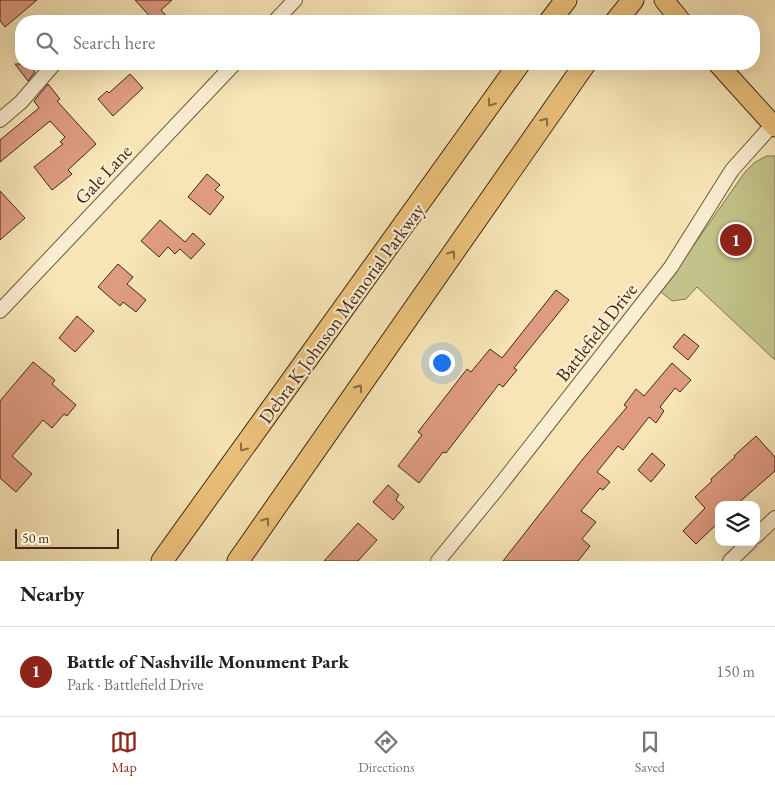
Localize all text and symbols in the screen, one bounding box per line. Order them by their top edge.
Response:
search box [15,15,760,70]
icon: search [33,29,61,57]
text: Search here [73,30,155,55]
one-way arrow [488,97,497,107]
one-way arrow [539,117,548,127]
street label: Gale Lane [69,139,138,210]
street label: Debra K Johnson Memorial Parkway [253,197,430,429]
pin: 1 [720,221,752,259]
one-way arrow [446,251,455,260]
street label: Battlefield Drive [550,278,643,387]
your location [429,350,455,376]
one-way arrow [353,384,362,394]
one-way arrow [240,443,249,452]
map controls [715,501,760,546]
button: layers [715,501,760,546]
one-way arrow [260,517,269,527]
scale bar [15,526,119,549]
text: 50 m [22,529,49,547]
text: Nearby [20,580,84,607]
text: Battle of Nashville Monument Park [67,649,349,674]
text: 1 [32,661,40,682]
text: 150 m [716,661,755,682]
text: Park · Battlefield Drive [67,674,204,695]
tab: Map [110,728,138,776]
tab: Directions [358,728,415,776]
tab: Saved [635,728,665,776]

